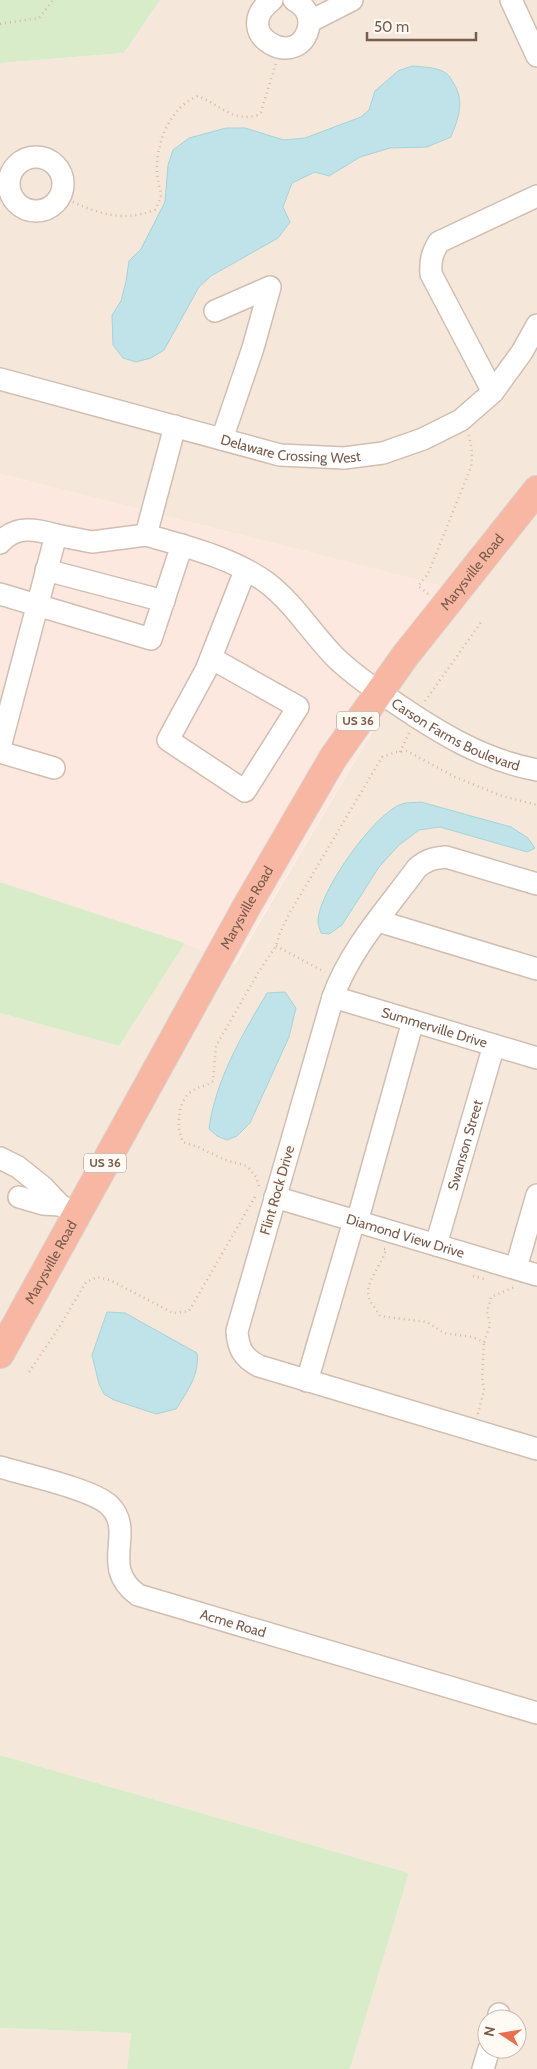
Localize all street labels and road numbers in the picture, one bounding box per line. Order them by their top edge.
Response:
street label: Delaware Crossing West [219,430,362,467]
street label: Marysville Road [436,530,508,614]
street label: Carson Farms Boulevard [388,694,522,775]
road number: US 36 [337,711,379,730]
street label: Marysville Road [216,863,277,952]
street label: Summerville Drive [379,1003,490,1052]
street label: Swanson Street [443,1098,487,1192]
street label: Flint Rock Drive [256,1143,298,1237]
road number: US 36 [84,1154,126,1172]
street label: Diamond View Drive [344,1210,467,1262]
street label: Marysville Road [20,1217,81,1307]
street label: Acme Road [198,1605,268,1641]

